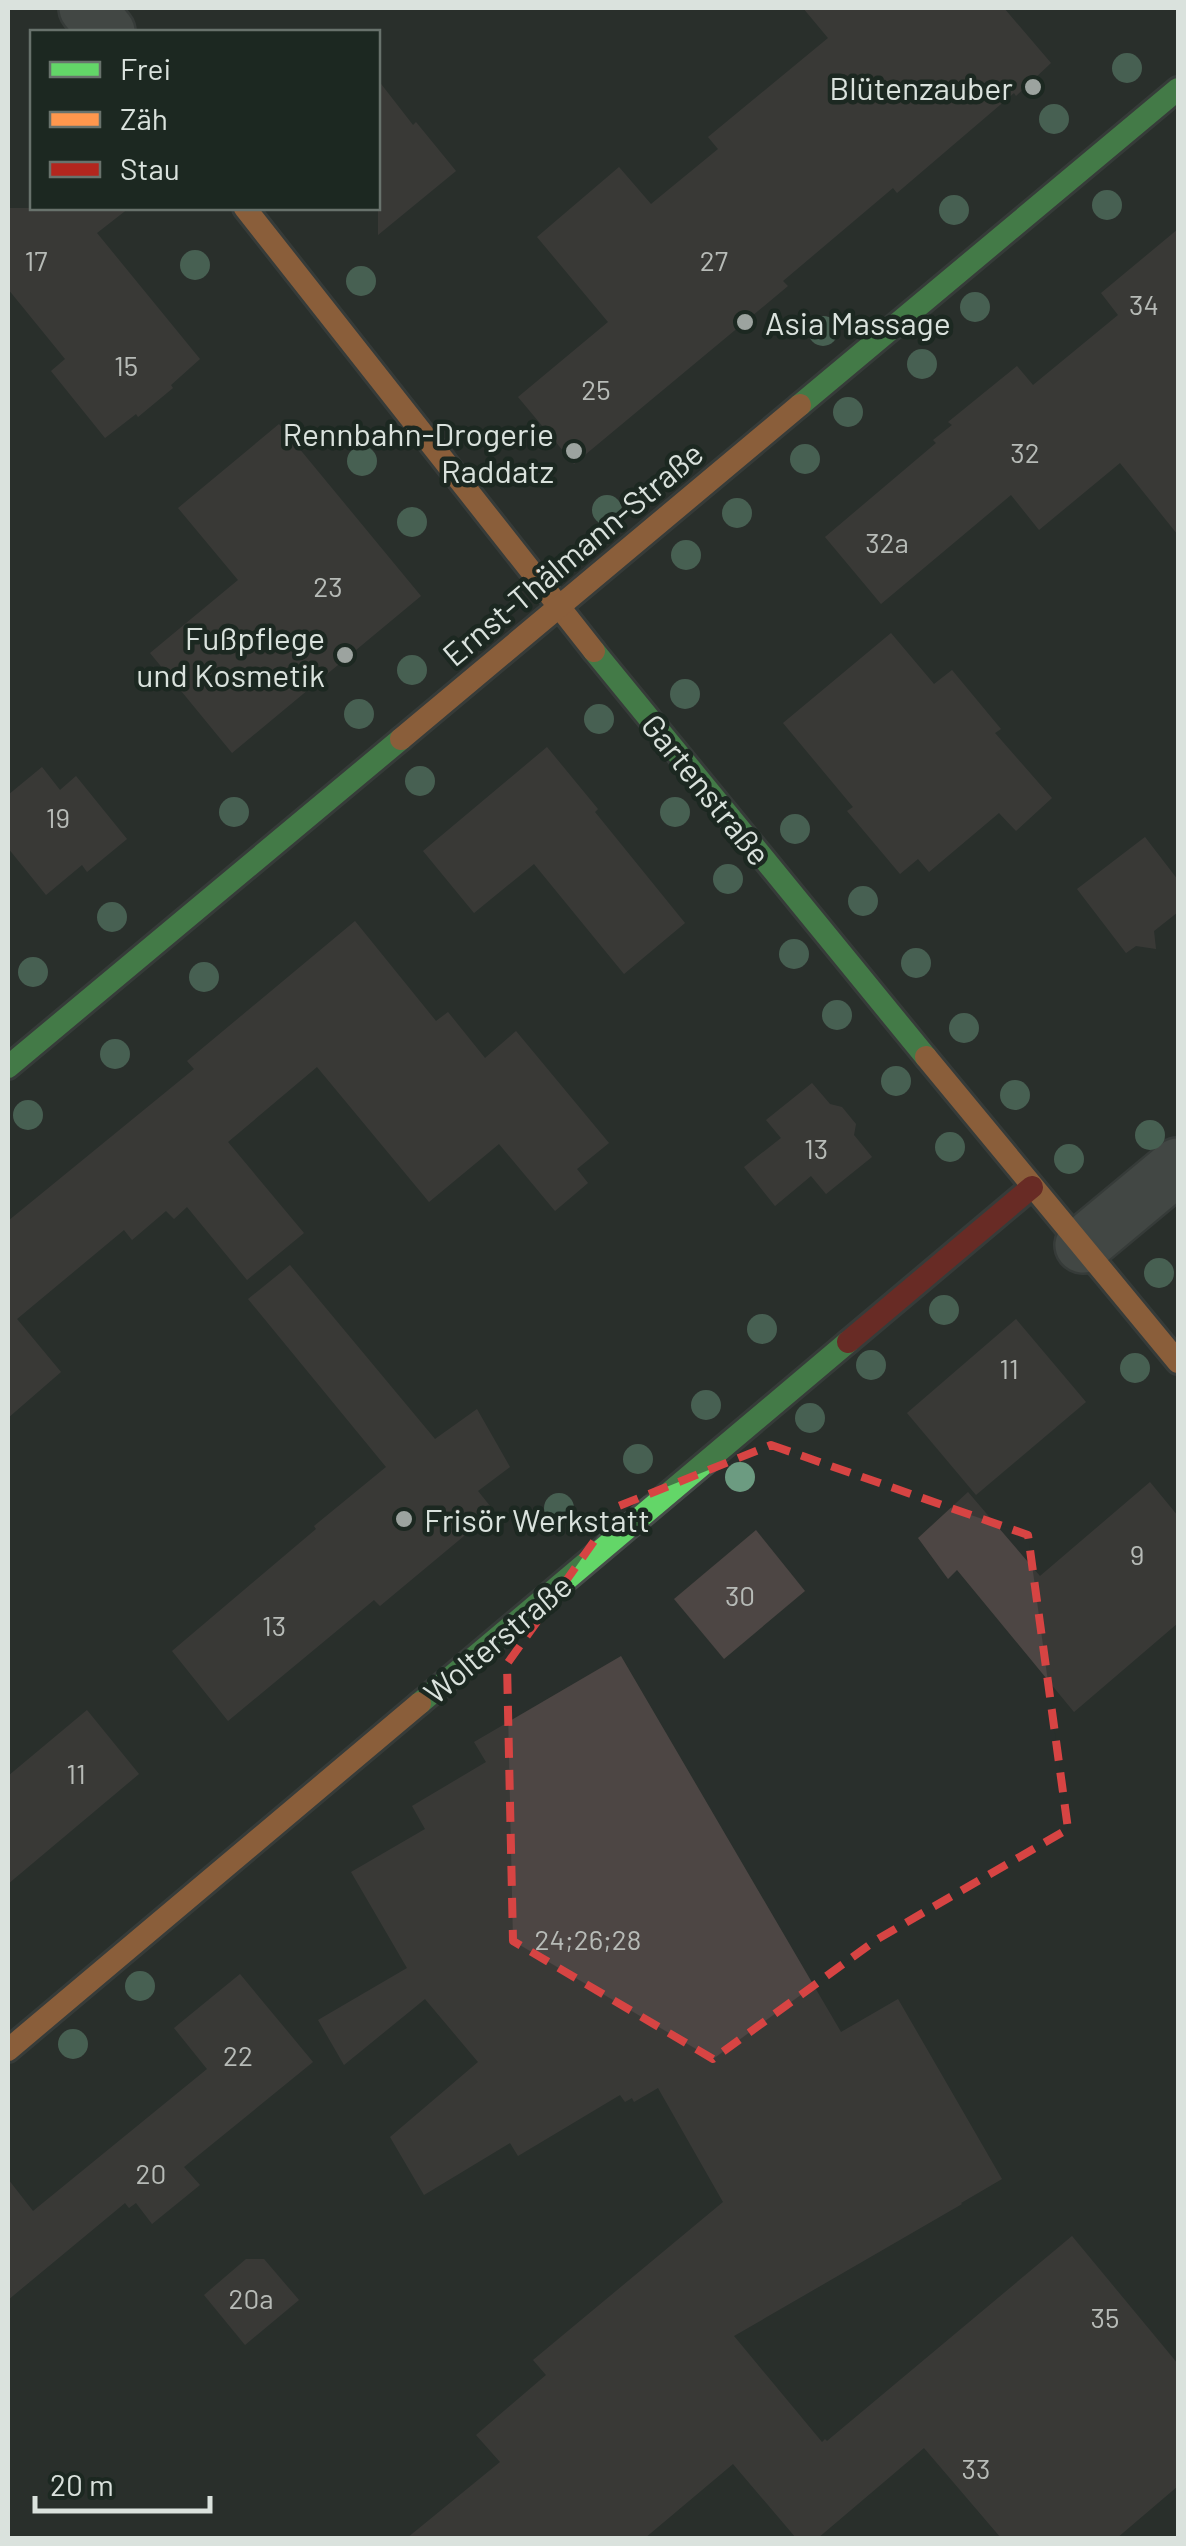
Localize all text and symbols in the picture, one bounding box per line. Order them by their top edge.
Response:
legend [30,30,380,210]
text: Frei [120,50,171,86]
place label: Blütenzauber [829,68,1013,106]
marker: Blütenzauber [1022,76,1044,98]
text: Zäh [120,100,168,136]
text: Stau [120,150,180,186]
house number: 17 [24,243,48,277]
house number: 27 [700,243,728,277]
house number: 34 [1129,287,1159,321]
place label: Asia Massage [765,303,951,341]
marker: Asia Massage [734,311,756,333]
house number: 15 [114,348,138,382]
house number: 25 [581,372,611,406]
place label: Rennbahn-Drogerie Raddatz [283,414,554,489]
street label: Ernst-Thälmann-Straße [434,433,710,673]
house number: 32 [1010,435,1040,469]
marker: Rennbahn-Drogerie Raddatz [563,440,585,462]
house number: 32a [865,525,909,559]
house number: 23 [313,569,343,603]
place label: Fußpflege und Kosmetik [136,618,325,693]
marker: Fußpflege und Kosmetik [334,644,356,666]
street label: Gartenstraße [635,706,779,872]
house number: 19 [46,800,70,834]
house number: 13 [804,1131,828,1165]
house number: 11 [999,1351,1019,1385]
place label: Frisör Werkstatt [424,1500,650,1538]
marker: Frisör Werkstatt [393,1508,415,1530]
house number: 9 [1130,1537,1144,1571]
street label: Wolterstraße [415,1565,579,1711]
house number: 30 [725,1578,755,1612]
house number: 13 [262,1608,286,1642]
house number: 11 [66,1756,86,1790]
house number: 24;26;28 [535,1922,641,1956]
house number: 22 [223,2038,253,2072]
house number: 20 [136,2156,166,2190]
house number: 20a [228,2281,274,2315]
house number: 35 [1091,2300,1119,2334]
scale bar [35,2451,210,2513]
house number: 33 [962,2451,990,2485]
text: 20 m [50,2466,114,2502]

